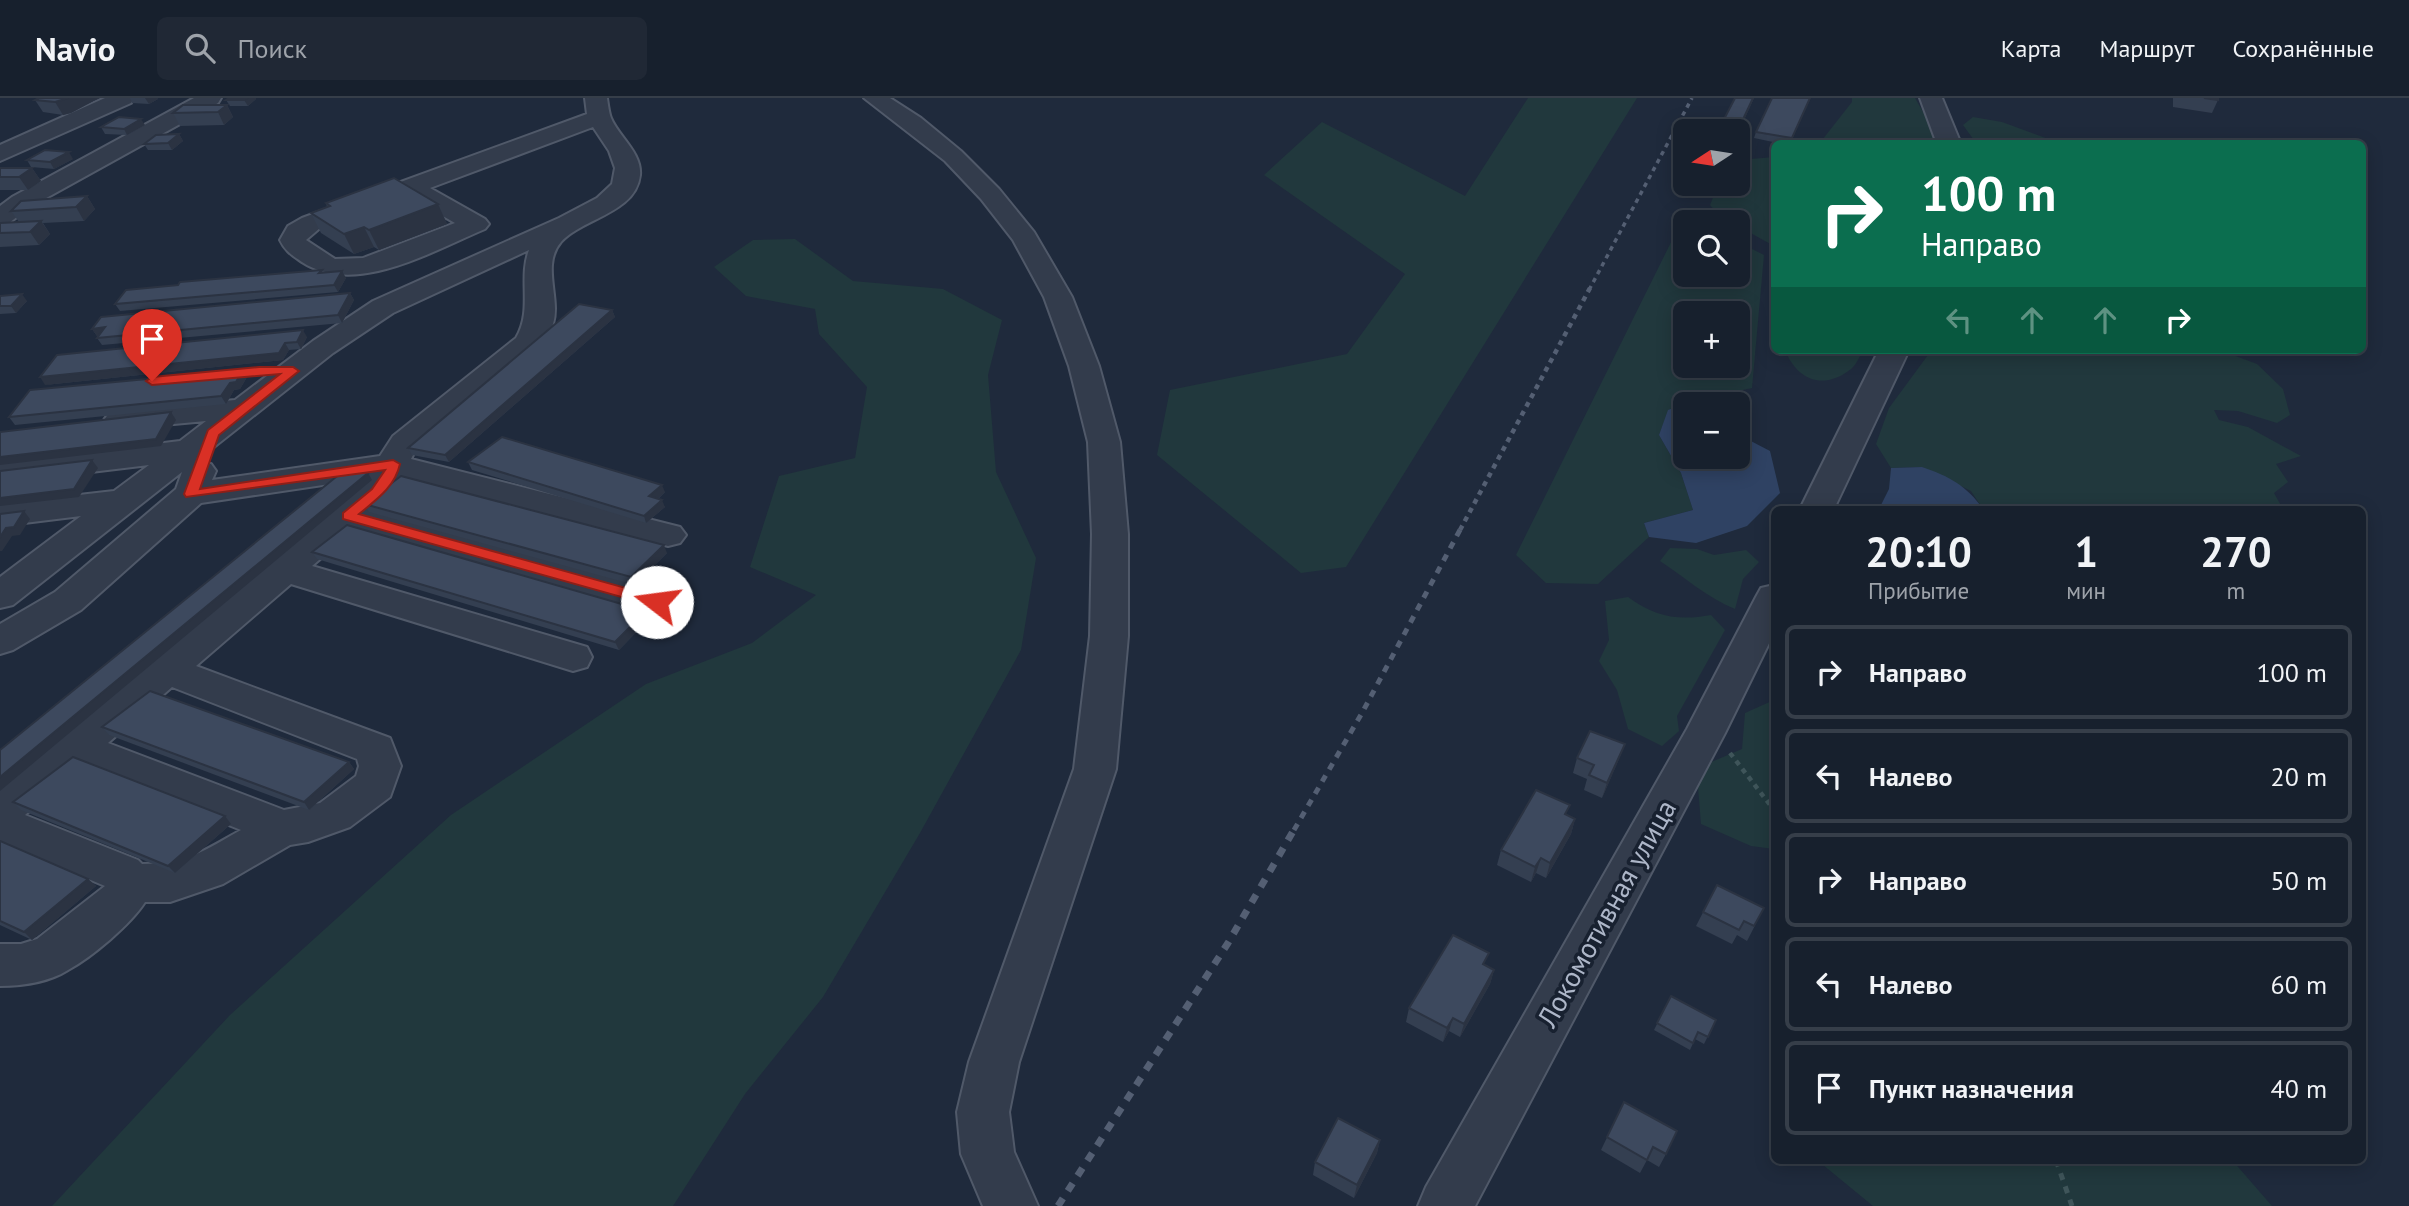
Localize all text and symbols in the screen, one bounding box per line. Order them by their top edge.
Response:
search box [157,17,647,80]
text: Navio [35,27,115,70]
icon: search [181,29,219,67]
text: Поиск [237,32,307,65]
text: Карта [2001,33,2061,64]
text: Маршрут [2099,33,2194,64]
text: Сохранённые [2232,33,2374,64]
north arrow [1673,119,1750,196]
map controls [1673,119,1750,469]
text: 100 m [1921,161,2056,225]
icon: right [1806,168,1897,259]
button: search [1673,210,1750,287]
text: Направо [1921,223,2042,265]
button: + [1673,301,1750,378]
icon: left [1940,301,1978,339]
icon: ahead [2013,301,2051,339]
icon: ahead [2086,301,2124,339]
icon: right [2159,301,2197,339]
pin [122,309,182,381]
icon: arrive [133,320,171,358]
button: − [1673,392,1750,469]
text: 20:10 [1865,524,1972,579]
text: 1 [2074,524,2098,579]
text: 270 [2200,524,2272,579]
position arrow [620,565,694,639]
text: Прибытие [1868,576,1969,605]
text: мин [2066,576,2106,605]
text: m [2227,576,2245,605]
icon: right [1810,653,1848,691]
text: Направо [1869,656,1967,689]
text: 100 m [2256,656,2327,689]
icon: left [1810,757,1848,795]
text: Налево [1869,760,1953,793]
text: 20 m [2271,760,2327,793]
street label: Локомотивная улица [1528,793,1684,1034]
icon: right [1810,861,1848,899]
text: Направо [1869,864,1967,897]
text: 50 m [2271,864,2327,897]
icon: left [1810,965,1848,1003]
text: Налево [1869,968,1953,1001]
text: 60 m [2271,968,2327,1001]
icon: arrive [1810,1069,1848,1107]
text: Пункт назначения [1869,1072,2074,1105]
text: 40 m [2271,1072,2327,1105]

